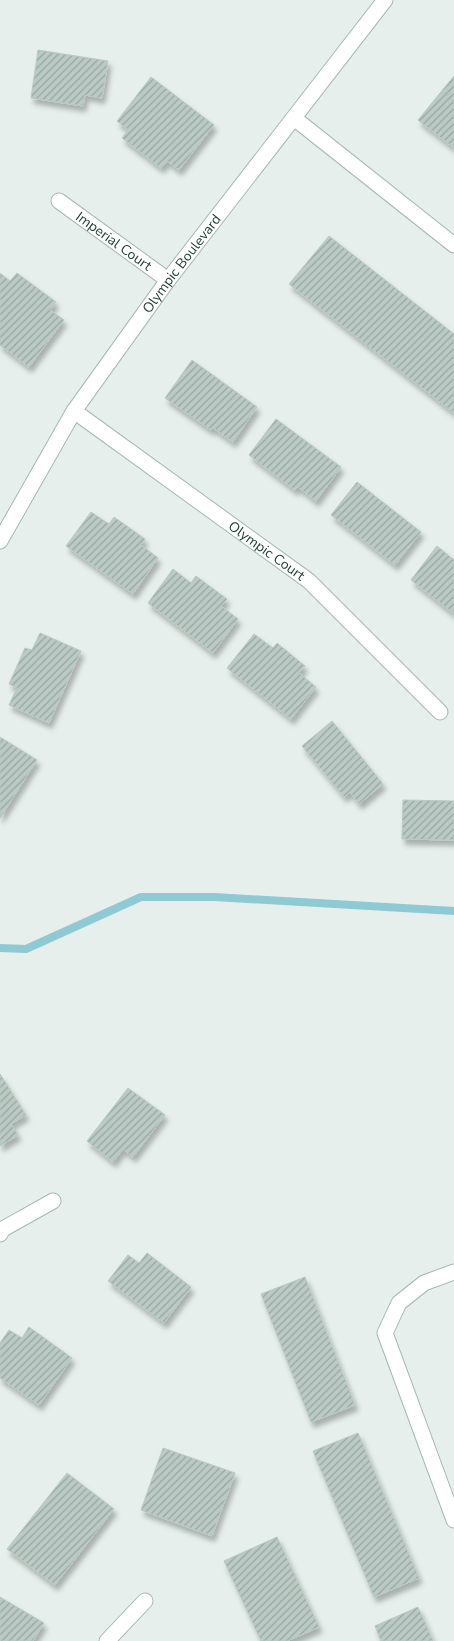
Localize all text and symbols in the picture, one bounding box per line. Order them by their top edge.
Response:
street label: Imperial Court [72,207,156,275]
street label: Olympic Boulevard [138,210,225,317]
street label: Olympic Court [225,516,309,585]

